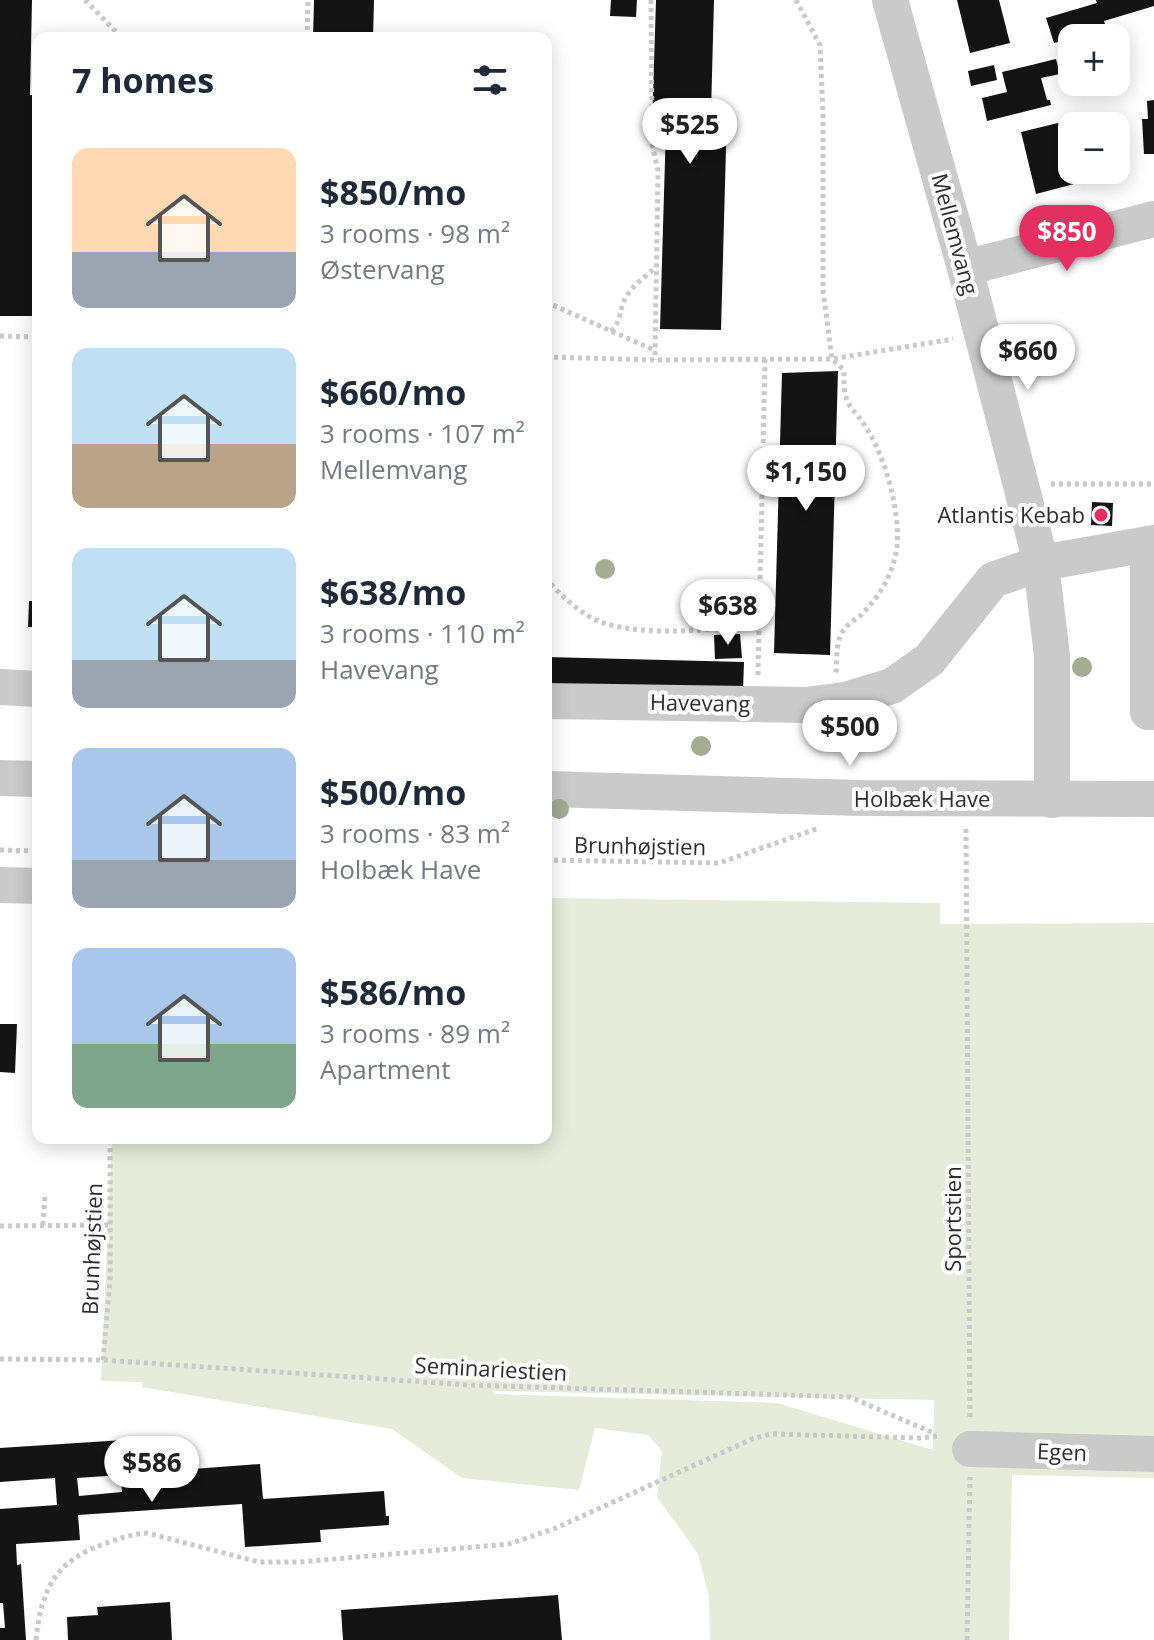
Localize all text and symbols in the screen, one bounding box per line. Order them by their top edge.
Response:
map controls [1058,24,1130,184]
button: + [1058,24,1130,96]
text: 7 homes [72,57,214,103]
icon: filters [468,58,512,102]
pin: $525 [643,98,737,166]
text: $525 [660,106,720,142]
button: − [1058,112,1130,184]
text: $850/mo [320,169,466,215]
street label: Mellemvang [925,170,987,298]
icon: home [136,180,232,276]
pin: $850 [1020,205,1114,273]
text: $850 [1037,213,1097,249]
text: 3 rooms · 98 m² [320,215,510,251]
text: Østervang [320,251,445,287]
pin: $660 [981,324,1075,392]
text: $660 [998,332,1058,368]
text: $660/mo [320,369,466,415]
icon: home [136,380,232,476]
text: 3 rooms · 107 m² [320,415,525,451]
pin: $1,150 [741,445,871,513]
text: Mellemvang [320,451,467,487]
text: $1,150 [765,453,847,489]
place label: Atlantis Kebab [937,499,1085,529]
marker: Atlantis Kebab [1092,506,1110,524]
text: $638/mo [320,569,466,615]
pin: $638 [681,579,775,647]
icon: home [136,580,232,676]
text: $638 [698,587,758,623]
text: 3 rooms · 110 m² [320,615,525,651]
text: Havevang [320,651,439,687]
street label: Havevang [650,686,751,718]
pin: $500 [803,700,897,768]
text: $500 [820,708,880,744]
text: $500/mo [320,769,466,815]
icon: home [136,780,232,876]
street label: Holbæk Have [854,783,990,813]
text: 3 rooms · 83 m² [320,815,510,851]
street label: Brunhøjstien [574,829,706,861]
text: Holbæk Have [320,851,481,887]
text: $586/mo [320,969,466,1015]
icon: home [136,980,232,1076]
text: 3 rooms · 89 m² [320,1015,510,1051]
text: Apartment [320,1051,451,1087]
street label: Sportstien [937,1166,967,1272]
street label: Brunhøjstien [74,1182,108,1316]
street label: Seminariestien [414,1349,568,1387]
street label: Egen [1037,1435,1088,1467]
pin: $586 [105,1436,199,1504]
text: $586 [122,1444,182,1480]

